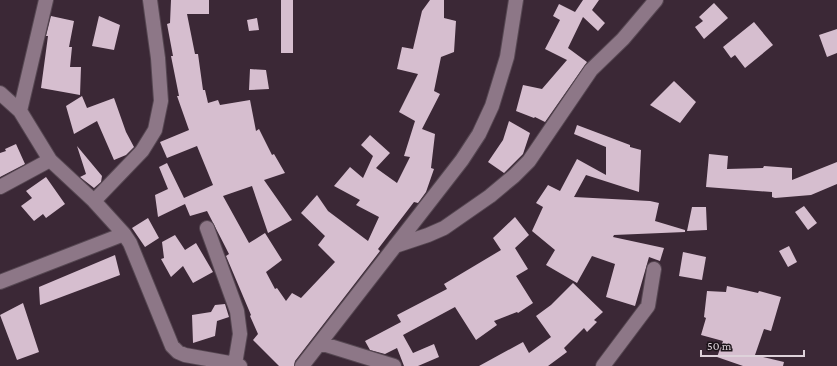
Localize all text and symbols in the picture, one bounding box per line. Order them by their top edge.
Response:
scale bar [701,332,804,358]
text: 50 m [707,339,732,353]

